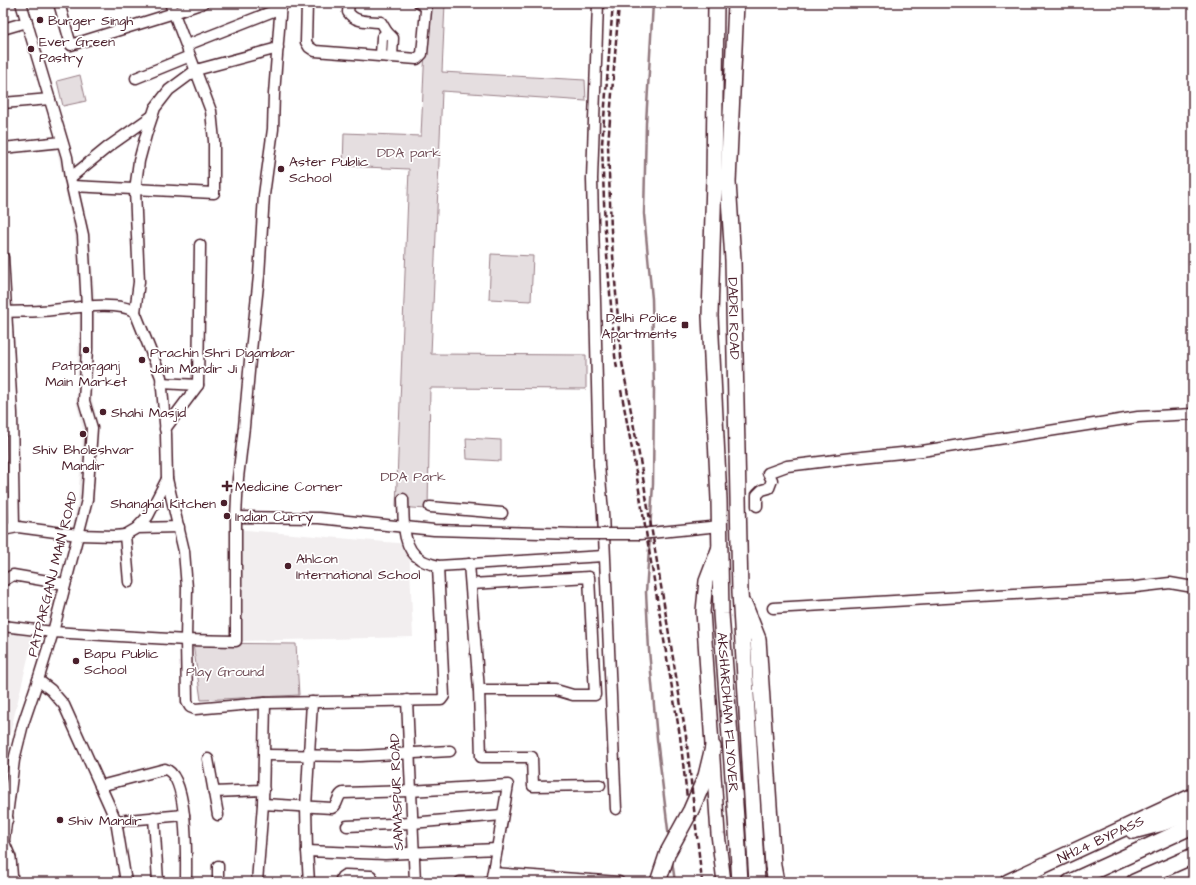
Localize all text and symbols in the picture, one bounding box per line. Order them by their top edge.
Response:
place label: Burger Singh [48,11,133,31]
marker: Burger Singh [35,15,45,25]
place label: Ever Green Pastry [39,32,115,68]
marker: Ever Green Pastry [26,44,36,54]
park label: DDA park [377,143,441,163]
place label: Aster Public School [289,152,369,188]
marker: Aster Public School [276,164,286,174]
street label: DADRI ROAD [722,277,744,360]
place label: Delhi Police Apartments [602,308,677,344]
marker: Delhi Police Apartments [680,320,690,330]
place label: Prachin Shri Digambar Jain Mandir Ji [150,343,295,379]
marker: Patparganj Main Market [81,345,91,355]
marker: Prachin Shri Digambar Jain Mandir Ji [137,355,147,365]
place label: Patparganj Main Market [45,356,127,392]
place label: Shahi Masjid [111,403,186,423]
marker: Shahi Masjid [98,407,108,417]
marker: Shiv Bholeshvar Mandir [78,429,88,439]
place label: Shiv Bholeshvar Mandir [32,440,134,476]
park label: DDA Park [380,467,446,487]
place label: Medicine Corner [235,477,343,497]
marker: Medicine Corner [222,481,232,491]
street label: PATPARGANJ MAIN ROAD [23,490,83,659]
place label: Shanghai Kitchen [110,494,216,514]
marker: Shanghai Kitchen [219,498,229,508]
place label: Indian Curry [235,507,314,527]
marker: Indian Curry [222,511,232,521]
place label: Ahlcon International School [296,549,421,585]
marker: Ahlcon International School [283,561,293,571]
street label: AKSHARDHAM FLYOVER [711,631,743,794]
place label: Bapu Public School [84,644,159,680]
marker: Bapu Public School [71,656,81,666]
park label: Play Ground [186,662,264,682]
street label: SAMASPUR ROAD [385,733,409,851]
place label: Shiv Mandir [68,811,142,831]
street label: NH24 BYPASS [1054,811,1148,869]
marker: Shiv Mandir [55,815,65,825]

